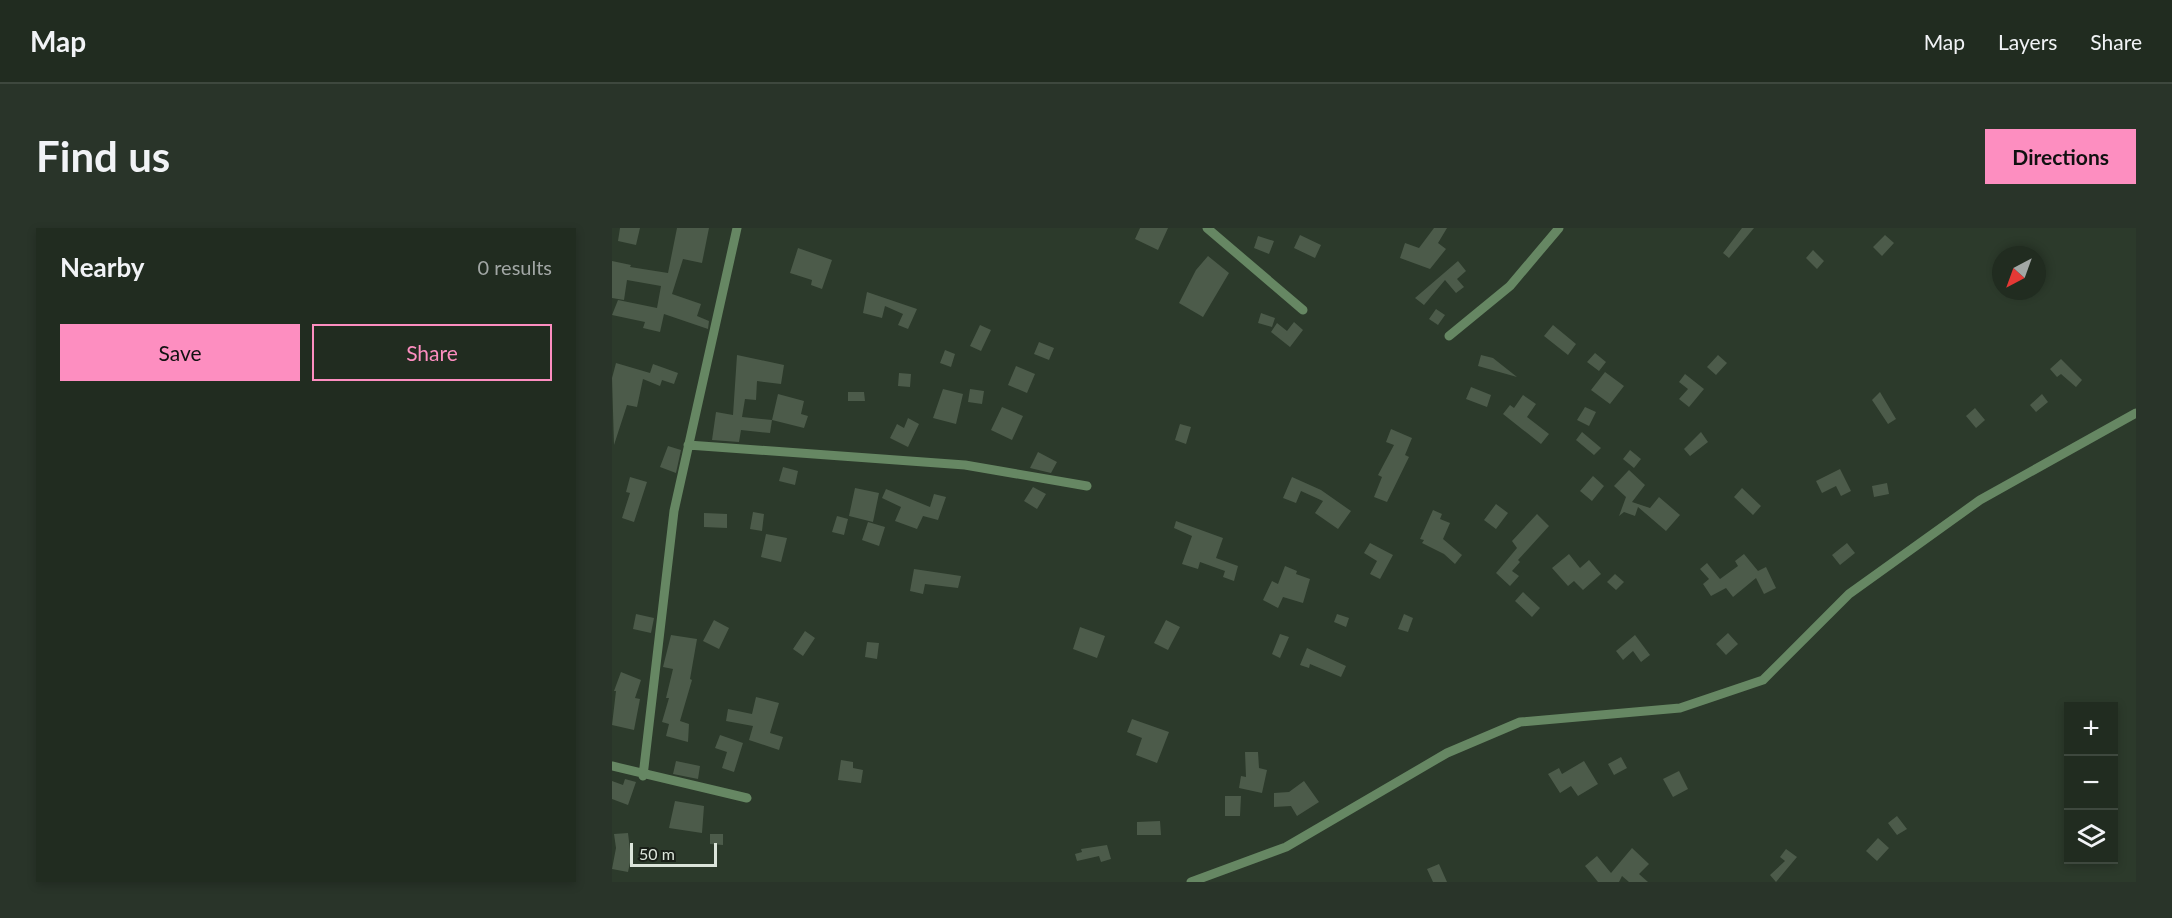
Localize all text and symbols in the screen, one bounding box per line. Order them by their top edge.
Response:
text: Map [30,24,86,58]
text: Map [1924,29,1965,54]
text: Layers [1998,29,2057,54]
text: Share [2090,29,2142,54]
button: Directions [1985,129,2136,184]
text: Find us [36,131,170,181]
north arrow [1992,246,2046,300]
text: Nearby [60,251,145,283]
text: 0 results [477,255,552,279]
button: Save [60,324,300,381]
button: Share [312,324,552,381]
map controls [2064,702,2118,864]
button: + [2064,702,2118,756]
button: − [2064,756,2118,810]
button: layers [2064,810,2118,864]
scale bar [630,840,717,868]
text: 50 m [639,844,675,863]

